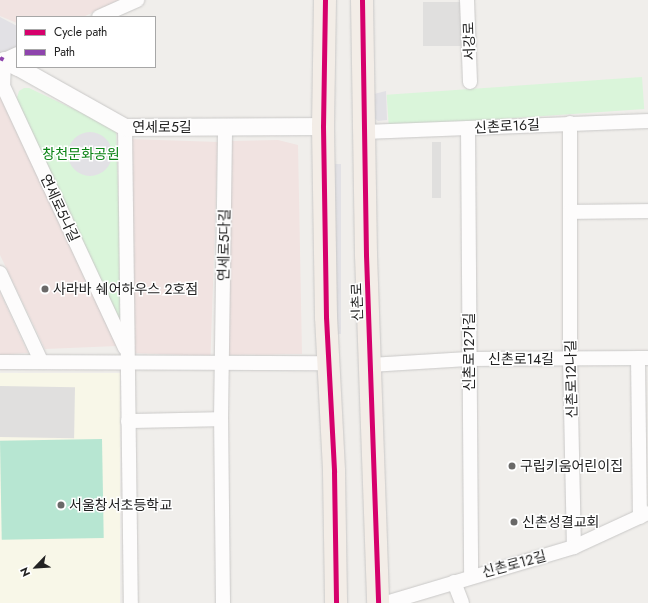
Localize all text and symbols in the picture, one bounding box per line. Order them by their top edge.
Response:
legend [16,16,156,68]
street label: 서강로 [460,21,478,61]
text: Cycle path [54,23,107,41]
text: Path [54,43,75,61]
street label: 신촌로16길 [474,116,540,136]
street label: 연세로5길 [132,119,192,135]
park label: 창천문화공원 [42,146,120,162]
street label: 연세로5나길 [37,172,83,244]
street label: 연세로5다길 [215,209,233,281]
place label: 사라바 쉐어하우스 2호점 [53,281,198,297]
street label: 신촌로 [348,282,366,322]
marker: 사라바 쉐어하우스 2호점 [40,284,50,294]
street label: 신촌로12가길 [461,313,477,391]
street label: 신촌로12나길 [562,340,580,418]
street label: 신촌로14길 [488,351,554,367]
place label: 구립키움어린이집 [520,458,623,474]
marker: 구립키움어린이집 [507,461,517,471]
place label: 서울창서초등학교 [69,497,172,513]
marker: 서울창서초등학교 [56,500,66,510]
place label: 신촌성결교회 [522,514,599,530]
marker: 신촌성결교회 [509,517,519,527]
north arrow [16,547,56,587]
street label: 신촌로12길 [480,547,548,581]
text: N [16,565,34,579]

